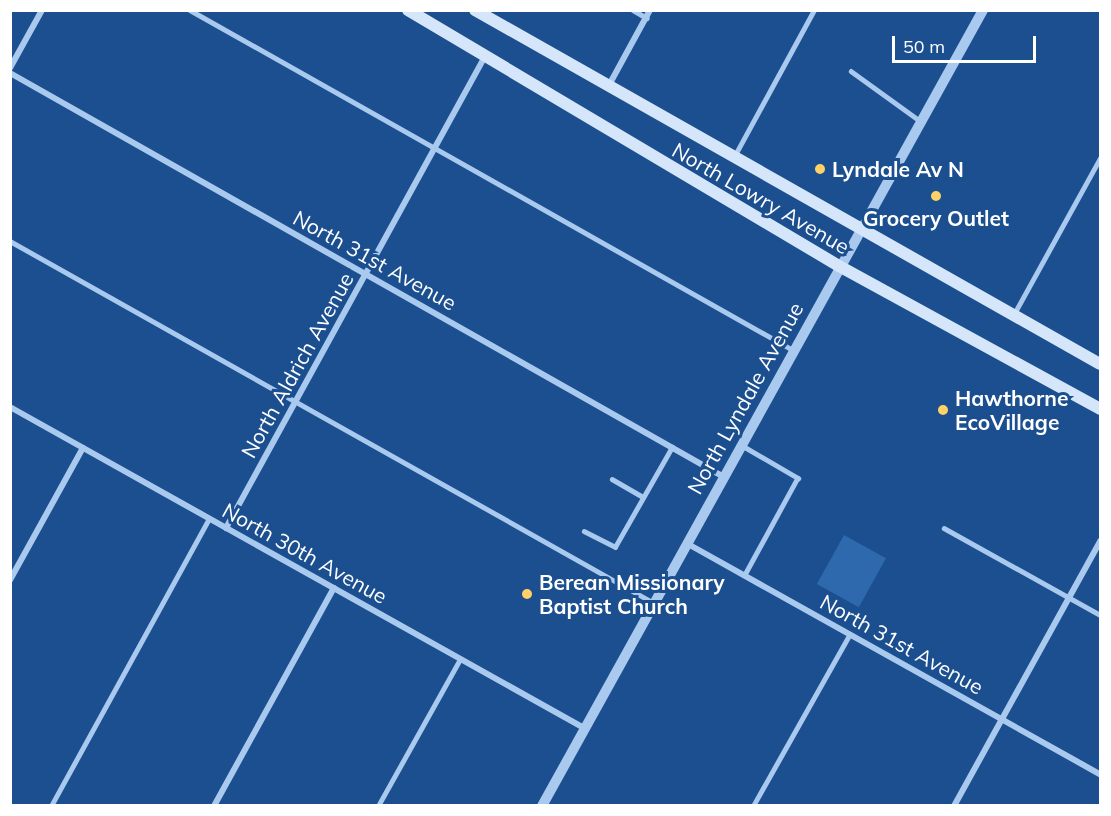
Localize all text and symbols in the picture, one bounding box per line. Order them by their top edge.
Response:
scale bar [895,24,1039,62]
text: 50 m [903,35,945,58]
street label: North Lowry Avenue [668,137,854,259]
place label: Lyndale Av N [832,156,964,182]
marker: Lyndale Av N [813,162,827,176]
marker: Grocery Outlet [929,189,943,203]
street label: North 31st Avenue [289,205,461,315]
place label: Grocery Outlet [863,205,1009,231]
street label: North Aldrich Avenue [236,268,358,462]
street label: North Lyndale Avenue [682,298,808,498]
place label: Hawthorne EcoVillage [955,385,1068,435]
marker: Hawthorne EcoVillage [936,403,950,417]
street label: North 30th Avenue [218,497,392,609]
place label: Berean Missionary Baptist Church [539,569,725,619]
marker: Berean Missionary Baptist Church [520,587,534,601]
street label: North 31st Avenue [816,589,988,699]

